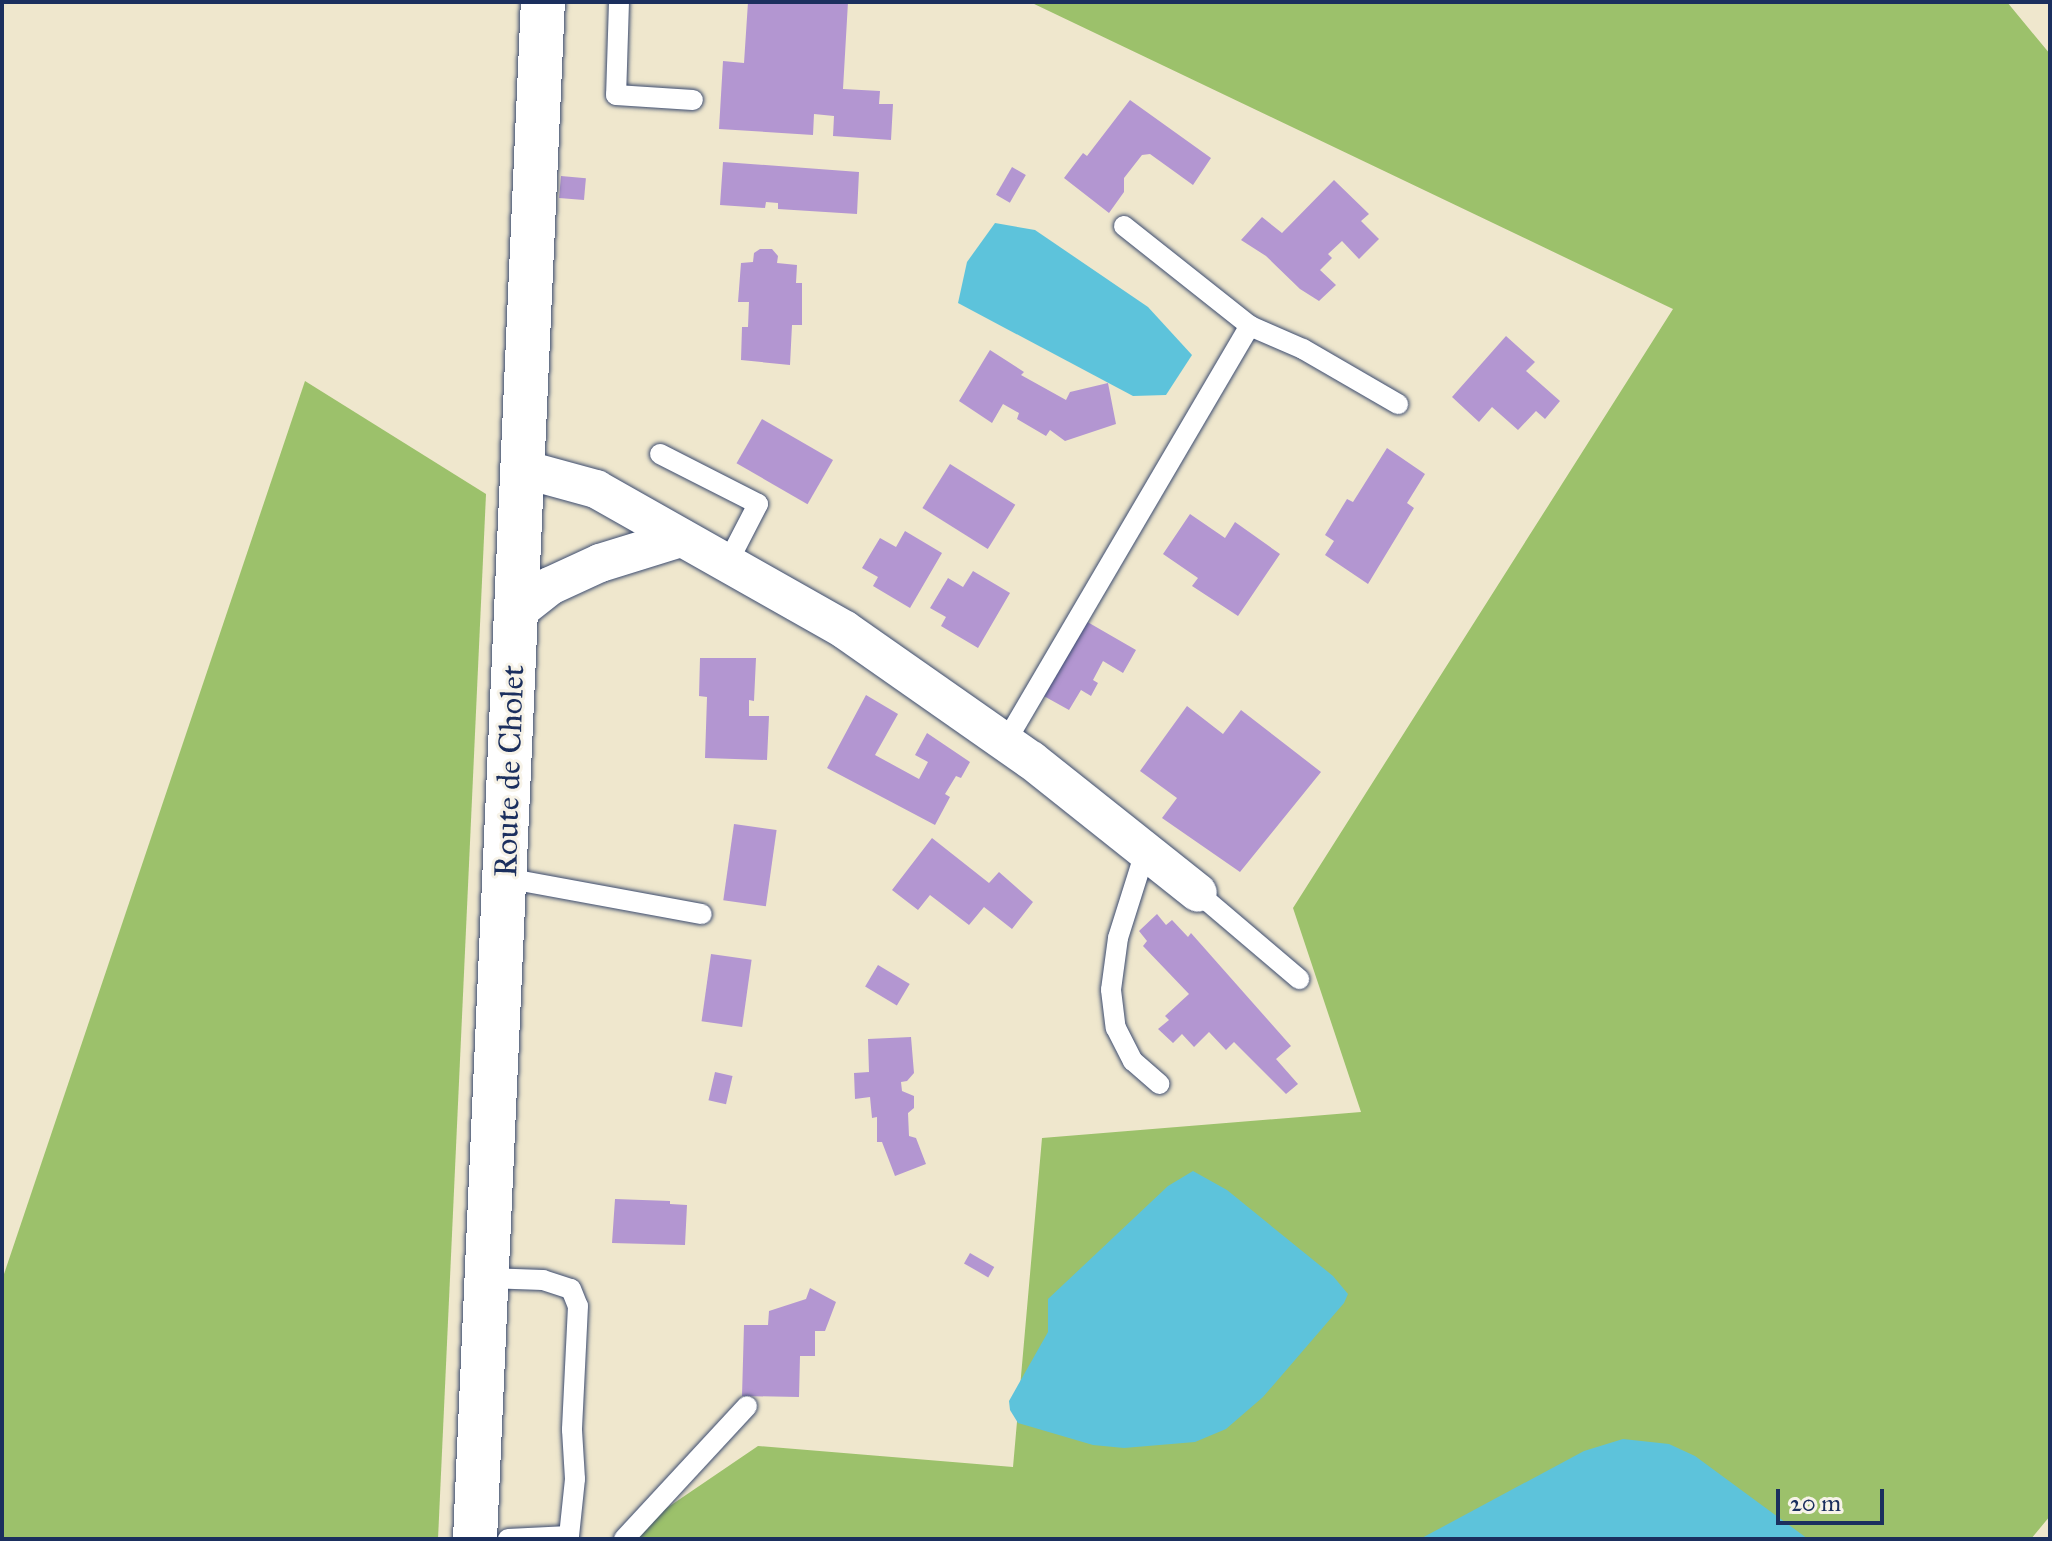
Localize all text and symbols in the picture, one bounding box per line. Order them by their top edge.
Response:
street label: Route de Cholet [487,664,533,878]
scale bar [1780,1473,1888,1523]
text: 20 m [1790,1488,1841,1518]

